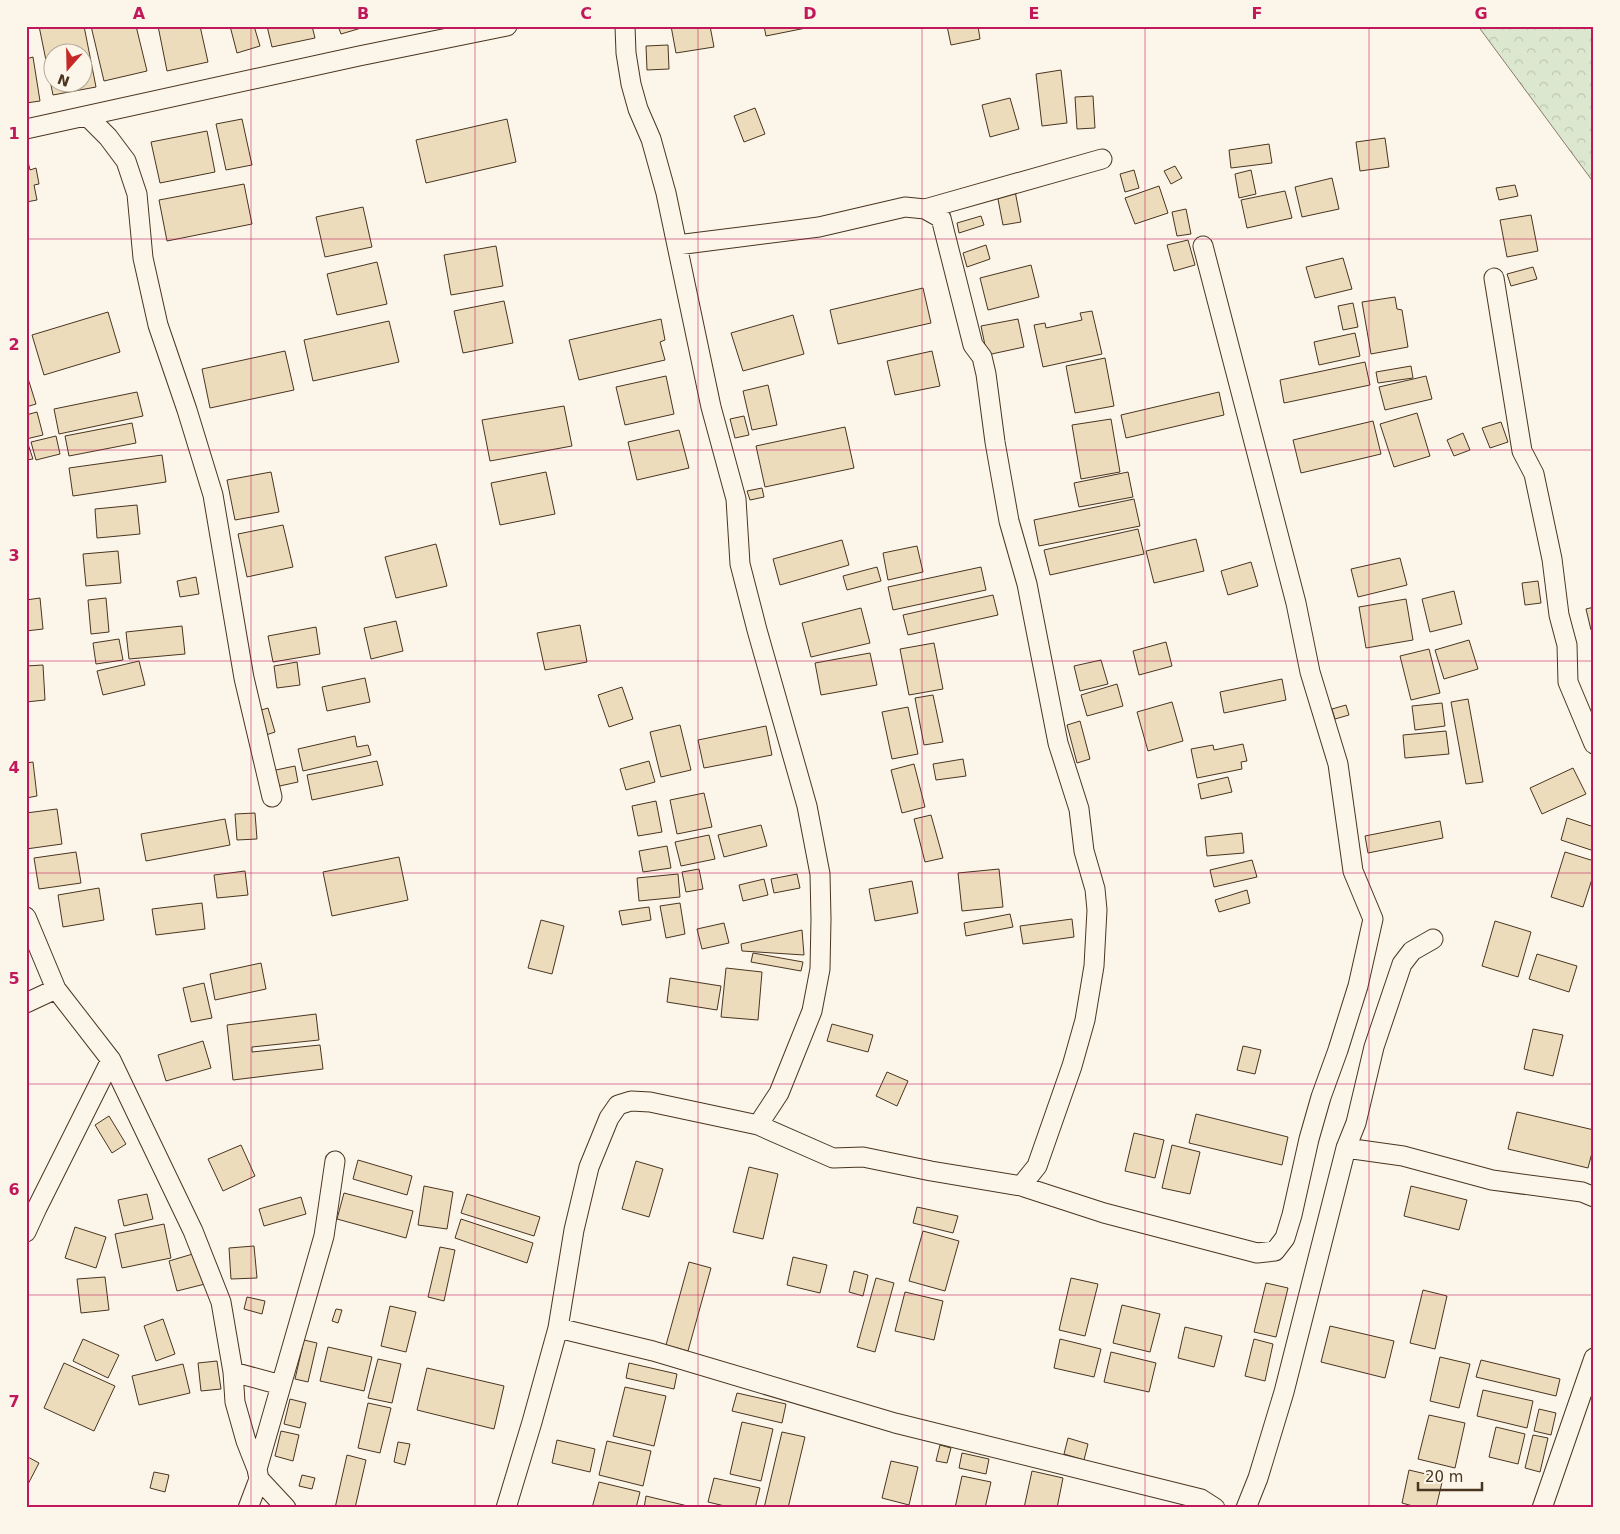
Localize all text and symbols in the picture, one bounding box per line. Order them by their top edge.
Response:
text: A [133,4,146,23]
text: B [357,4,369,23]
text: C [580,4,592,23]
text: D [803,4,817,23]
text: E [1029,4,1039,23]
text: F [1252,4,1262,23]
text: G [1474,4,1488,23]
north arrow [42,42,92,92]
text: N [55,71,72,90]
text: 1 [8,124,20,143]
text: 2 [8,335,20,354]
text: 3 [8,546,20,565]
text: 4 [8,758,20,777]
text: 5 [8,969,20,988]
text: 6 [8,1180,20,1199]
text: 7 [8,1392,20,1411]
scale bar [1418,1459,1481,1491]
text: 20 m [1425,1468,1463,1486]

